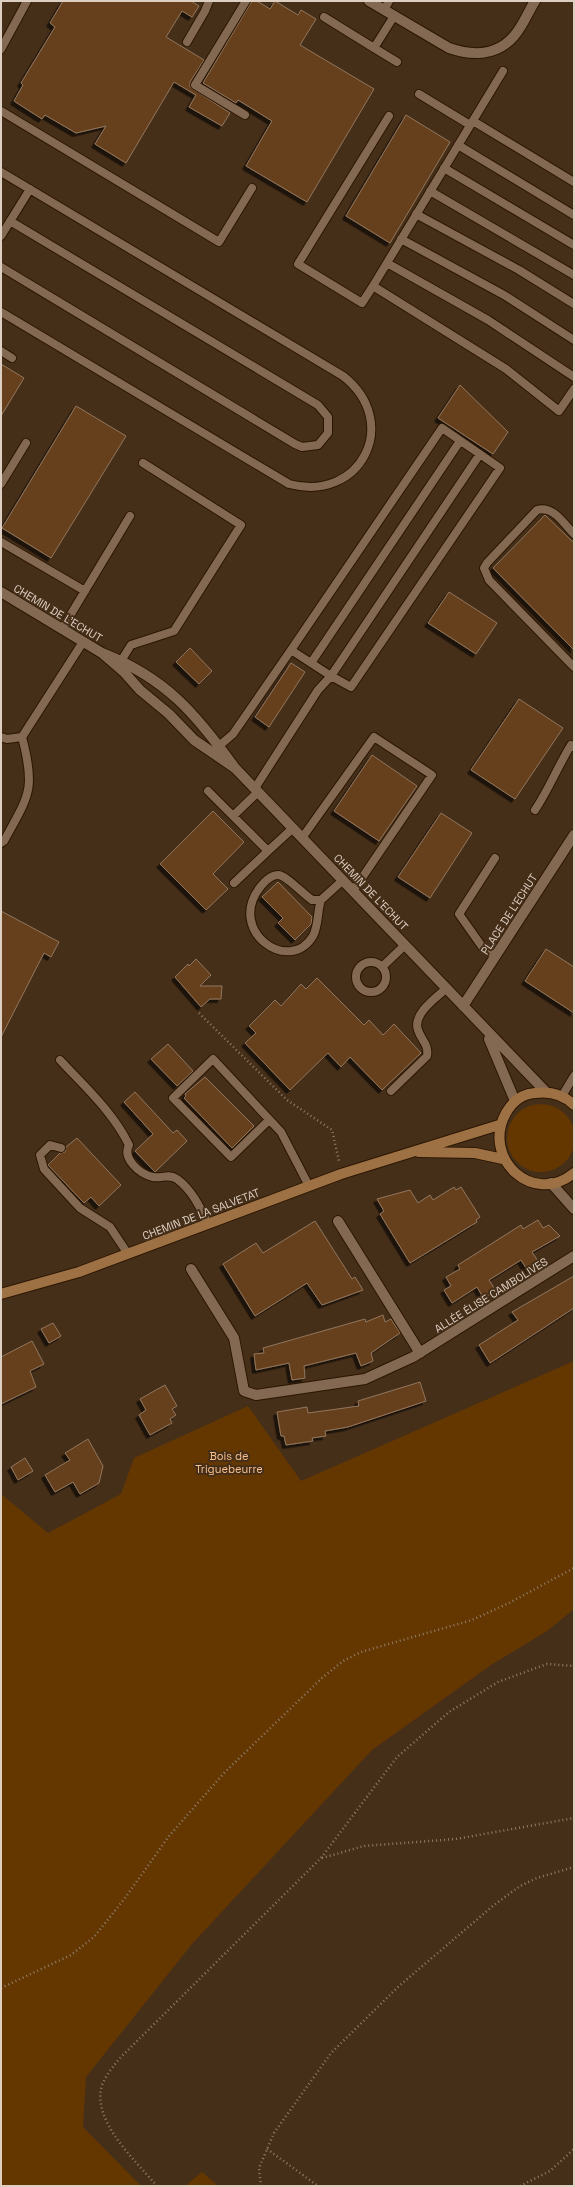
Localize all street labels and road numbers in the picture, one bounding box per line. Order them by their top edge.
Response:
street label: CHEMIN DE L'ECHUT [11,581,105,645]
street label: CHEMIN DE L'ECHUT [331,851,411,934]
street label: PLACE DE L'ECHUT [478,870,541,957]
street label: CHEMIN DE LA SALVETAT [140,1185,262,1243]
street label: ALLÉE ÉLISE CAMBOLIVES [432,1254,551,1336]

